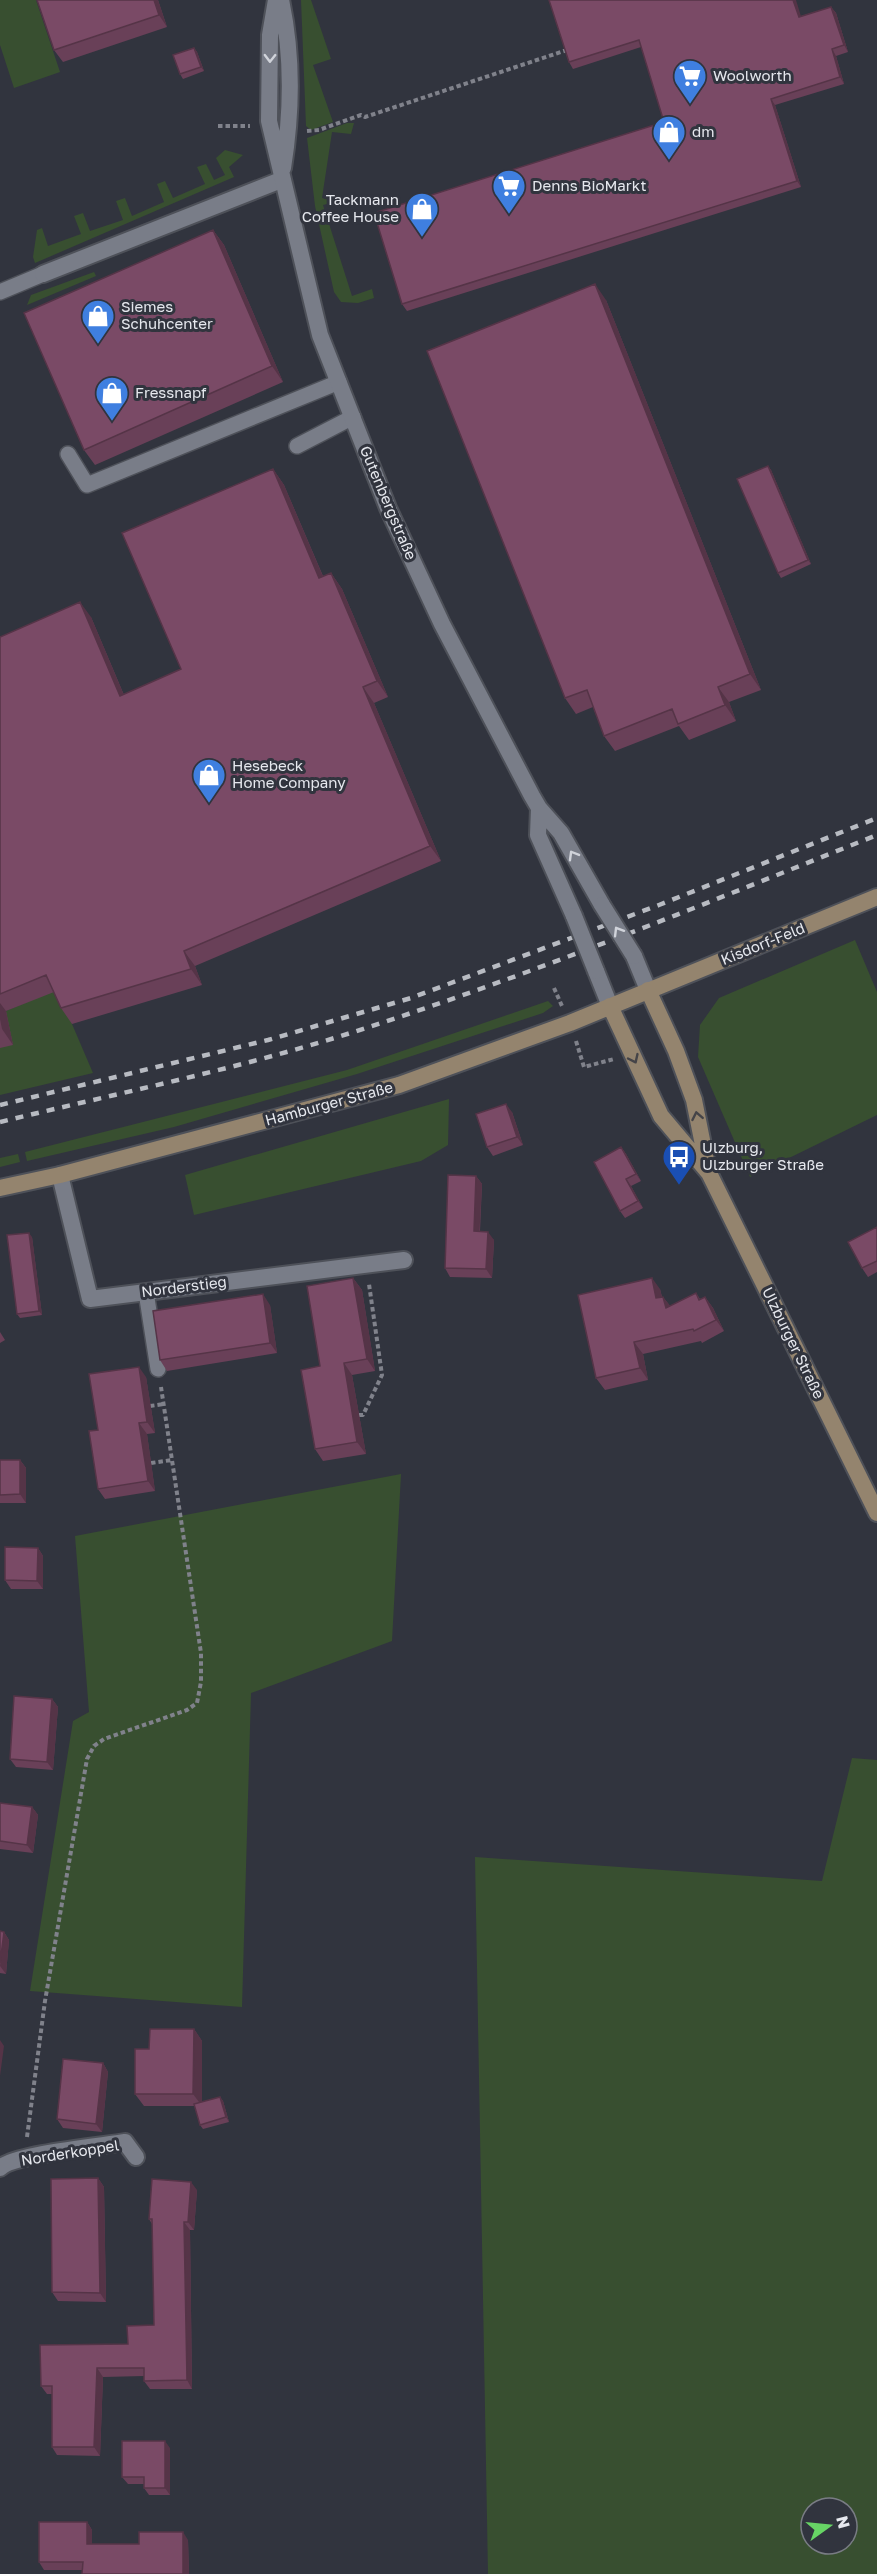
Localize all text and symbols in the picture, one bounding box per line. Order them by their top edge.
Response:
one-way arrow [264,53,276,62]
supermarket icon: Woolworth [672,58,708,105]
place label: Woolworth [713,66,792,84]
shop icon: dm [651,114,687,161]
place label: dm [692,122,715,140]
supermarket icon: Denns BioMarkt [491,168,527,215]
place label: Denns BioMarkt [532,176,646,194]
place label: Tackmann Coffee House [302,190,399,225]
shop icon: Tackmann Coffee House [404,191,440,238]
place label: Siemes Schuhcenter [121,297,213,332]
shop icon: Siemes Schuhcenter [80,298,116,345]
shop icon: Fressnapf [94,375,130,422]
place label: Fressnapf [135,383,207,401]
street label: Gutenbergstraße [357,443,421,563]
place label: Hesebeck Home Company [232,756,346,791]
shop icon: Hesebeck Home Company [191,757,227,804]
one-way arrow [569,850,580,861]
street label: Kisdorf-Feld [718,918,807,968]
one-way arrow [614,927,626,937]
one-way arrow [627,1053,639,1064]
street label: Hamburger Straße [263,1077,395,1129]
one-way arrow [691,1111,704,1121]
place label: Ulzburg, Ulzburger Straße [702,1138,824,1173]
bus stop icon: Ulzburg, Ulzburger Straße [661,1139,697,1186]
street label: Norderstieg [140,1272,228,1300]
street label: Ulzburger Straße [759,1284,829,1402]
street label: Norderkoppel [20,2135,120,2169]
north arrow [799,2496,859,2556]
text: N [832,2514,855,2531]

